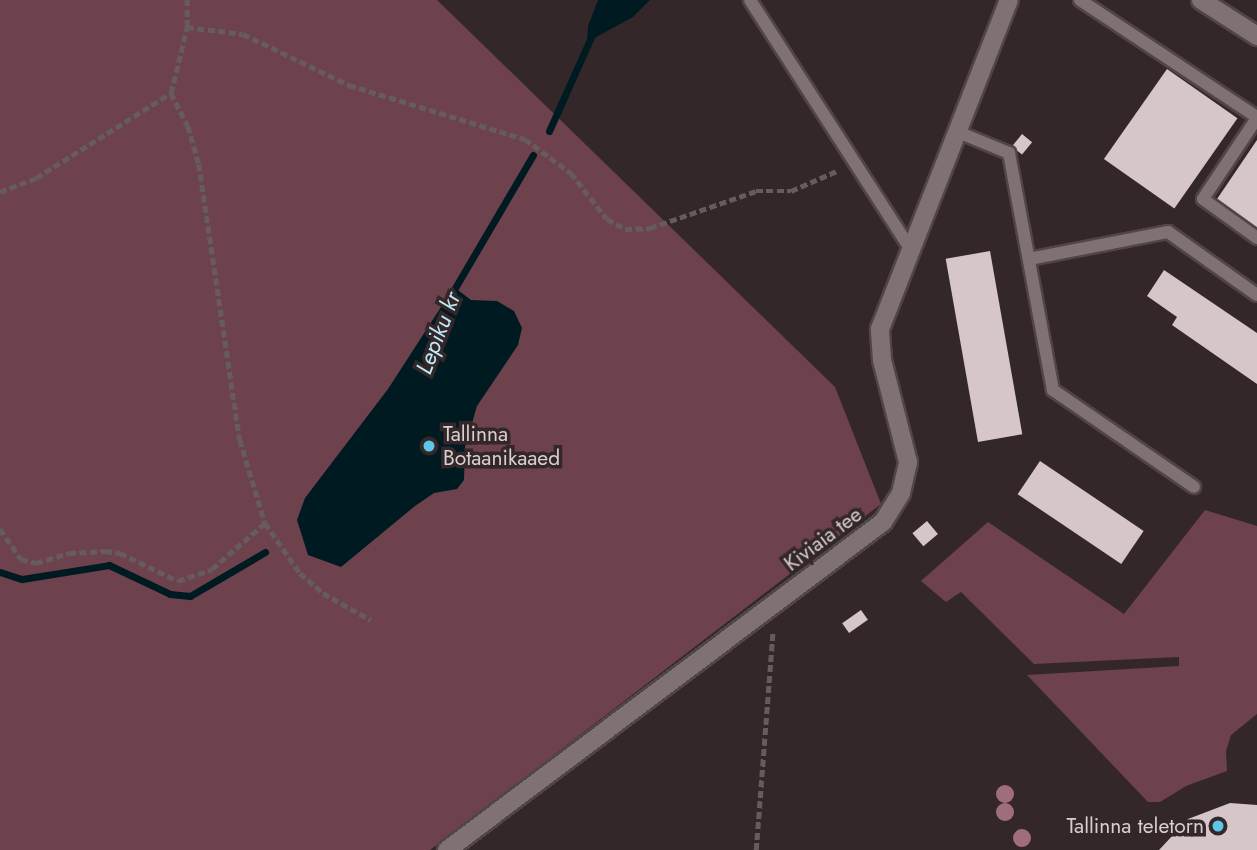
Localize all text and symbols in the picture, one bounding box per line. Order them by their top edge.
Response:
water label: Lepiku kr [410,288,466,378]
place label: Tallinna Botaanikaaed [443,421,560,471]
marker: Tallinna Botaanikaaed [421,438,437,454]
street label: Kiviaia tee [779,502,867,576]
place label: Tallinna teletorn [1066,813,1204,839]
marker: Tallinna teletorn [1210,818,1226,834]

